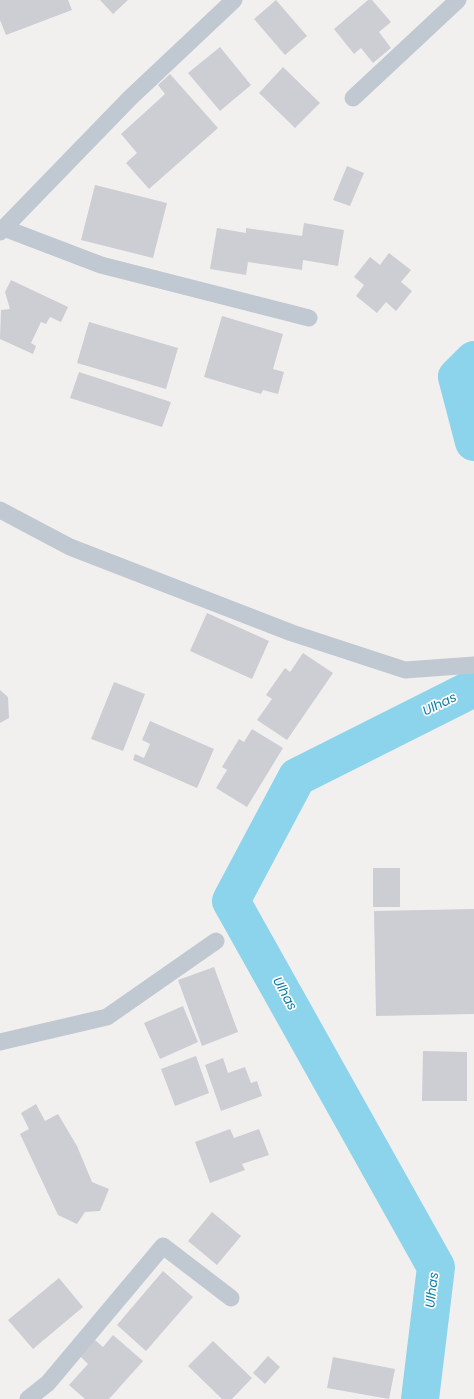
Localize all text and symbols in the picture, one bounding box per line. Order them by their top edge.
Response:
water label: Ulhas [420,690,460,720]
water label: Ulhas [268,975,300,1013]
water label: Ulhas [423,1271,443,1309]

